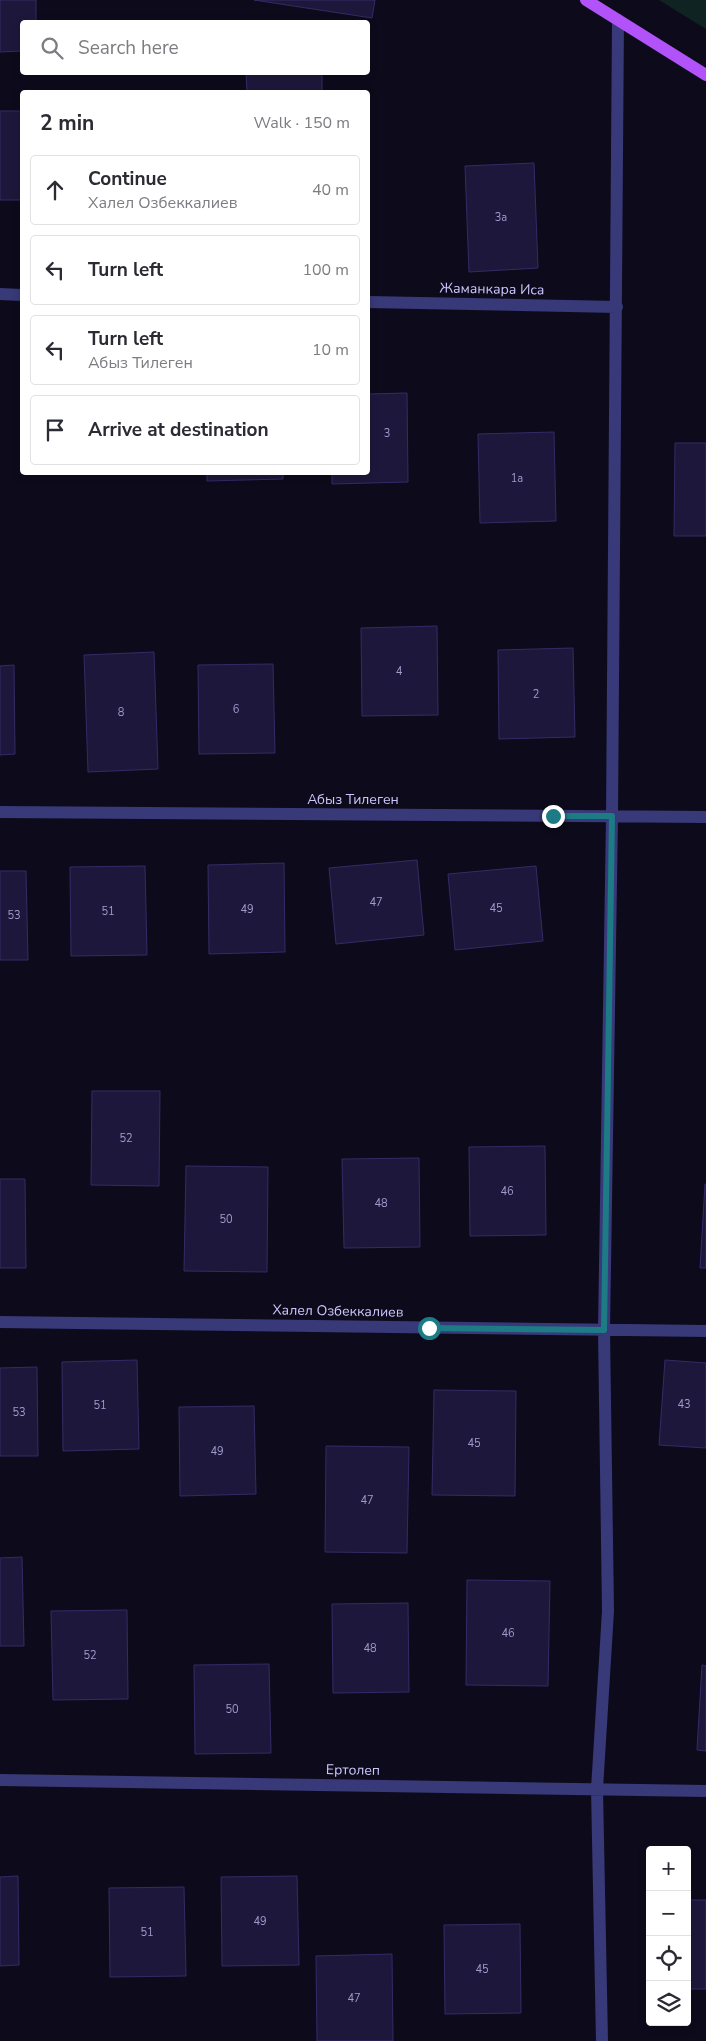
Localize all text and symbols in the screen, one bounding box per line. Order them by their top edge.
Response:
search box [20,20,370,75]
icon: search [38,34,66,62]
text: Search here [78,35,179,61]
text: 2 min [40,109,94,137]
text: Walk · 150 m [254,112,350,134]
text: Continue [88,166,167,192]
icon: ahead [41,176,69,204]
text: 40 m [312,179,349,201]
text: Халел Озбеккалиев [88,192,238,214]
house number: 3а [495,210,507,225]
icon: left [41,256,69,284]
text: Turn left [88,257,163,283]
text: 100 m [302,259,349,281]
street label: Жаманкара Иса [439,279,545,299]
text: Turn left [88,326,163,352]
icon: left [41,336,69,364]
text: 10 m [312,339,349,361]
text: Абыз Тилеген [88,352,193,374]
icon: arrive [41,416,69,444]
text: Arrive at destination [88,417,269,443]
house number: 3 [384,426,390,441]
house number: 1а [511,471,523,486]
house number: 4 [396,664,403,679]
house number: 2 [533,687,539,702]
house number: 6 [233,702,240,717]
house number: 8 [118,705,125,720]
street label: Абыз Тилеген [307,790,399,809]
route end [542,805,565,828]
house number: 47 [369,895,383,910]
house number: 45 [489,901,503,916]
house number: 49 [240,902,254,917]
house number: 51 [101,904,115,919]
house number: 53 [7,908,21,923]
house number: 52 [119,1131,133,1146]
house number: 46 [500,1184,514,1199]
house number: 48 [374,1196,388,1211]
house number: 50 [219,1212,233,1227]
street label: Халел Озбеккалиев [272,1300,404,1322]
route start [418,1317,441,1340]
house number: 43 [677,1397,691,1412]
house number: 51 [93,1398,107,1413]
house number: 53 [12,1405,26,1420]
house number: 45 [467,1436,481,1451]
house number: 49 [210,1444,224,1459]
house number: 47 [360,1493,374,1508]
house number: 46 [501,1626,515,1641]
house number: 48 [363,1641,377,1656]
house number: 52 [83,1648,97,1663]
house number: 50 [225,1702,239,1717]
street label: Ертолеп [326,1760,380,1780]
map controls [646,1846,691,2026]
button: + [646,1846,691,1891]
button: − [646,1891,691,1936]
house number: 49 [253,1914,267,1929]
house number: 51 [140,1925,154,1940]
button: locate [646,1936,691,1981]
house number: 45 [475,1962,489,1977]
button: layers [646,1981,691,2026]
house number: 47 [347,1991,361,2006]

